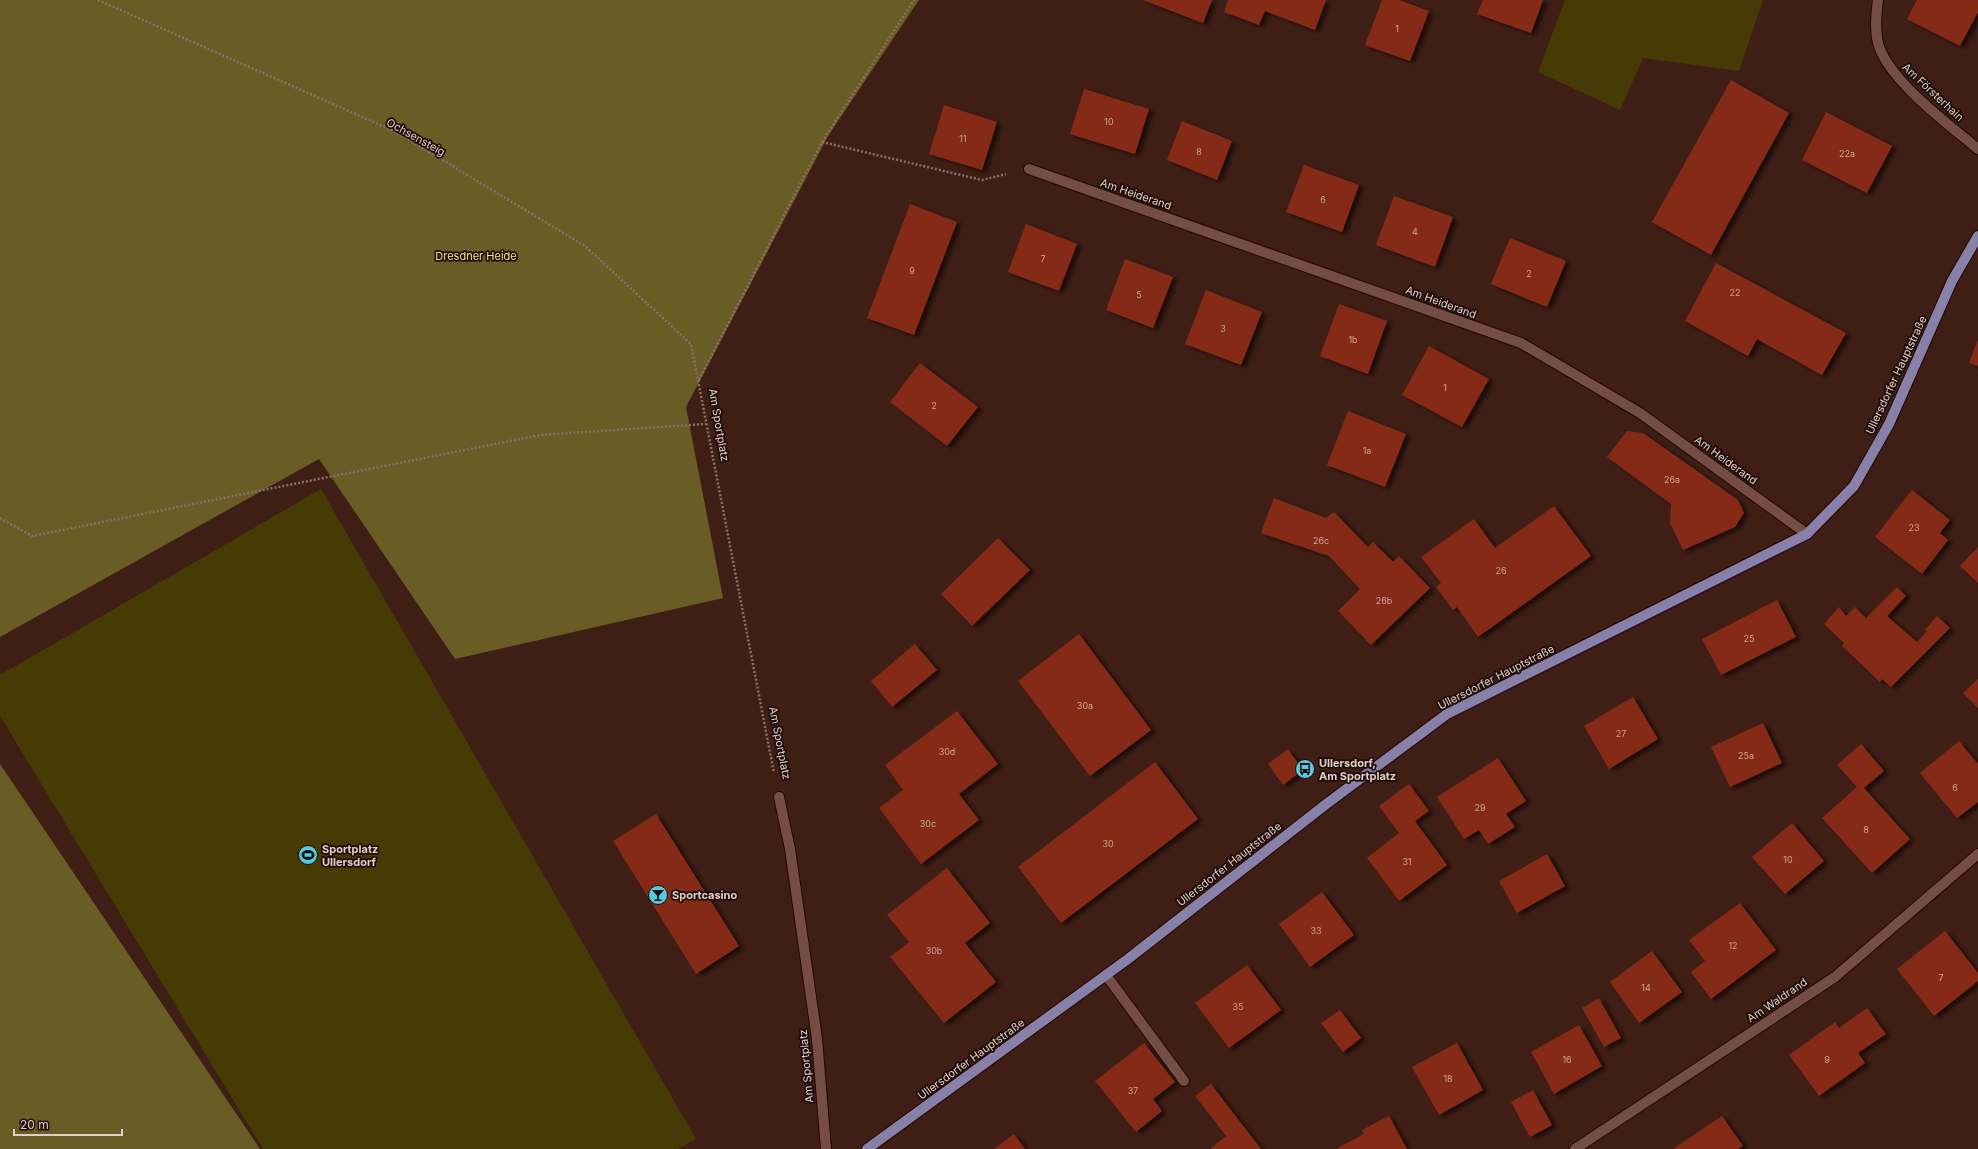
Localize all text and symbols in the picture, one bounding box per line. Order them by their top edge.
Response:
house number: 1 [1395,23,1399,34]
street label: Am Försterhain [1899,60,1967,124]
street label: Ochsensteig [384,115,448,159]
house number: 10 [1104,116,1114,127]
house number: 11 [959,133,967,144]
house number: 8 [1196,146,1202,157]
house number: 22a [1839,148,1855,159]
street label: Am Heiderand [1099,175,1173,213]
house number: 6 [1320,194,1326,205]
house number: 4 [1412,226,1418,237]
park label: Dresdner Heide [435,249,517,263]
house number: 7 [1040,253,1046,264]
house number: 9 [909,265,915,276]
house number: 2 [1526,268,1532,279]
street label: Am Heiderand [1404,283,1478,321]
house number: 22 [1730,287,1740,298]
house number: 5 [1136,289,1142,300]
street label: Ullersdorfer Hauptstraße [1862,314,1930,436]
house number: 3 [1220,323,1226,334]
house number: 1b [1348,334,1358,345]
house number: 1 [1443,382,1447,393]
street label: Am Sportplatz [706,387,732,463]
house number: 2 [931,400,937,411]
street label: Am Heiderand [1692,433,1760,487]
house number: 1a [1363,445,1371,456]
house number: 26a [1664,474,1680,485]
house number: 23 [1908,522,1920,533]
house number: 26c [1313,535,1329,546]
house number: 26 [1495,565,1507,576]
house number: 26b [1376,595,1393,606]
house number: 25 [1744,633,1754,644]
street label: Ullersdorfer Hauptstraße [1435,641,1557,713]
house number: 30a [1077,700,1093,711]
street label: Am Sportplatz [766,705,794,781]
house number: 27 [1616,728,1626,739]
house number: 30d [939,746,955,757]
house number: 25a [1738,750,1754,761]
place label: Ullersdorf, Am Sportplatz [1319,756,1396,783]
bus stop icon: Ullersdorf, Am Sportplatz [1294,758,1316,780]
house number: 6 [1952,782,1958,793]
house number: 29 [1474,802,1486,813]
house number: 30c [920,818,936,829]
street label: Ullersdorfer Hauptstraße [1174,819,1284,909]
house number: 8 [1863,824,1869,835]
house number: 30 [1102,838,1114,849]
place label: Sportplatz Ullersdorf [322,842,378,869]
sports icon: Sportplatz Ullersdorf [297,844,319,866]
house number: 10 [1783,854,1793,865]
house number: 31 [1402,856,1412,867]
bar icon: Sportcasino [647,884,669,906]
place label: Sportcasino [672,888,737,902]
house number: 33 [1310,925,1322,936]
house number: 12 [1728,940,1738,951]
house number: 30b [926,945,943,956]
house number: 7 [1938,972,1944,983]
street label: Am Waldrand [1744,975,1810,1025]
house number: 14 [1641,982,1651,993]
house number: 35 [1232,1001,1244,1012]
street label: Ullersdorfer Hauptstraße [915,1015,1027,1103]
street label: Am Sportplatz [796,1029,816,1103]
house number: 16 [1562,1054,1572,1065]
house number: 9 [1824,1054,1830,1065]
house number: 18 [1443,1073,1453,1084]
house number: 37 [1128,1085,1138,1096]
scale bar [14,1111,122,1137]
text: 20 m [20,1117,49,1132]

